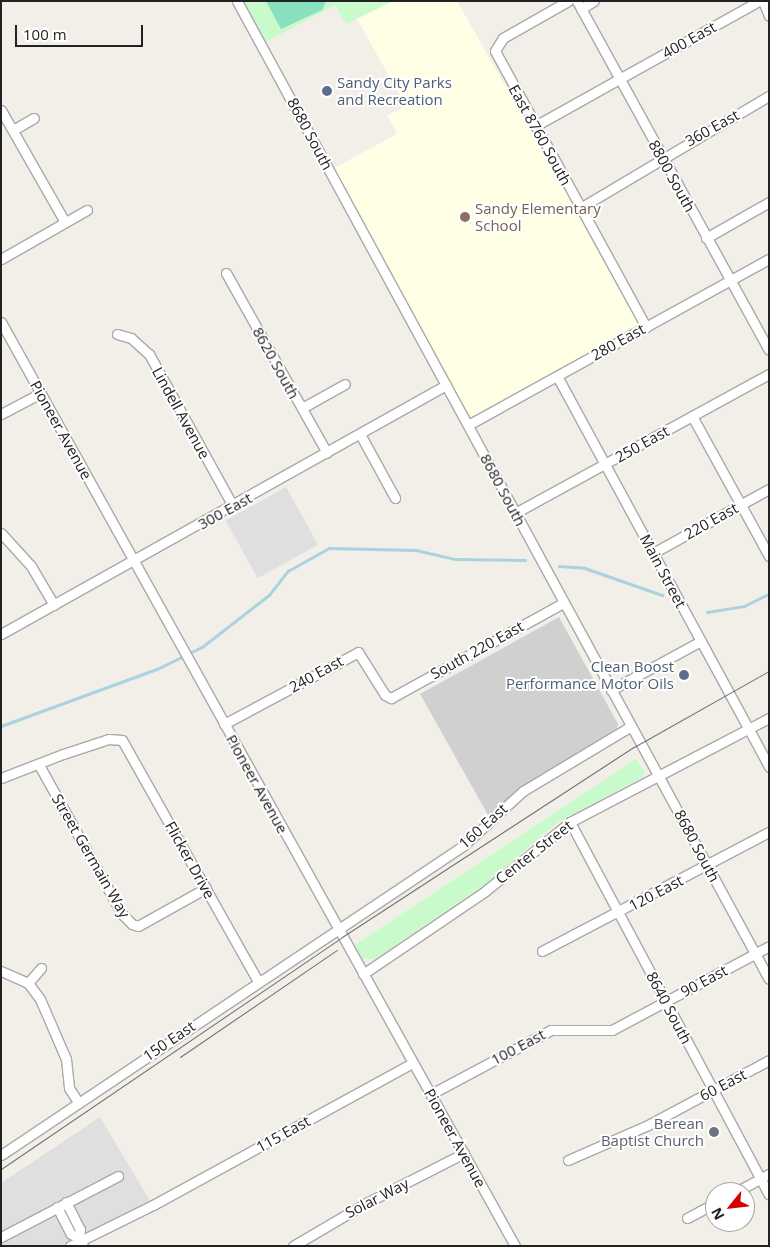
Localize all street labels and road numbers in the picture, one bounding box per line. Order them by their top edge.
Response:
street label: 400 East [659,18,719,62]
street label: East 8760 South [505,82,575,188]
street label: 8680 South [283,95,337,173]
street label: 360 East [682,106,742,150]
street label: 8800 South [645,137,699,215]
street label: 280 East [588,320,648,364]
street label: 8620 South [249,324,303,402]
street label: Lindell Avenue [148,364,214,462]
street label: Pioneer Avenue [26,377,96,483]
street label: 250 East [612,422,672,466]
street label: 8680 South [476,451,530,529]
street label: 300 East [195,489,255,533]
street label: 220 East [681,499,741,543]
street label: Main Street [636,531,690,611]
street label: South 220 East [427,617,527,683]
street label: 240 East [286,652,346,696]
street label: Pioneer Avenue [222,731,292,837]
street label: Street Germain Way [48,791,134,921]
street label: 160 East [455,800,511,852]
street label: 8680 South [670,807,724,885]
street label: Center Street [492,816,576,888]
street label: Flicker Drive [161,818,219,902]
street label: 120 East [626,871,686,915]
street label: 90 East [678,961,730,1001]
street label: 8640 South [642,969,696,1047]
street label: 150 East [140,1017,198,1065]
street label: 100 East [488,1025,548,1069]
street label: 60 East [697,1065,749,1105]
street label: Pioneer Avenue [420,1085,490,1191]
street label: 115 East [253,1112,313,1156]
street label: Solar Way [342,1174,412,1222]

